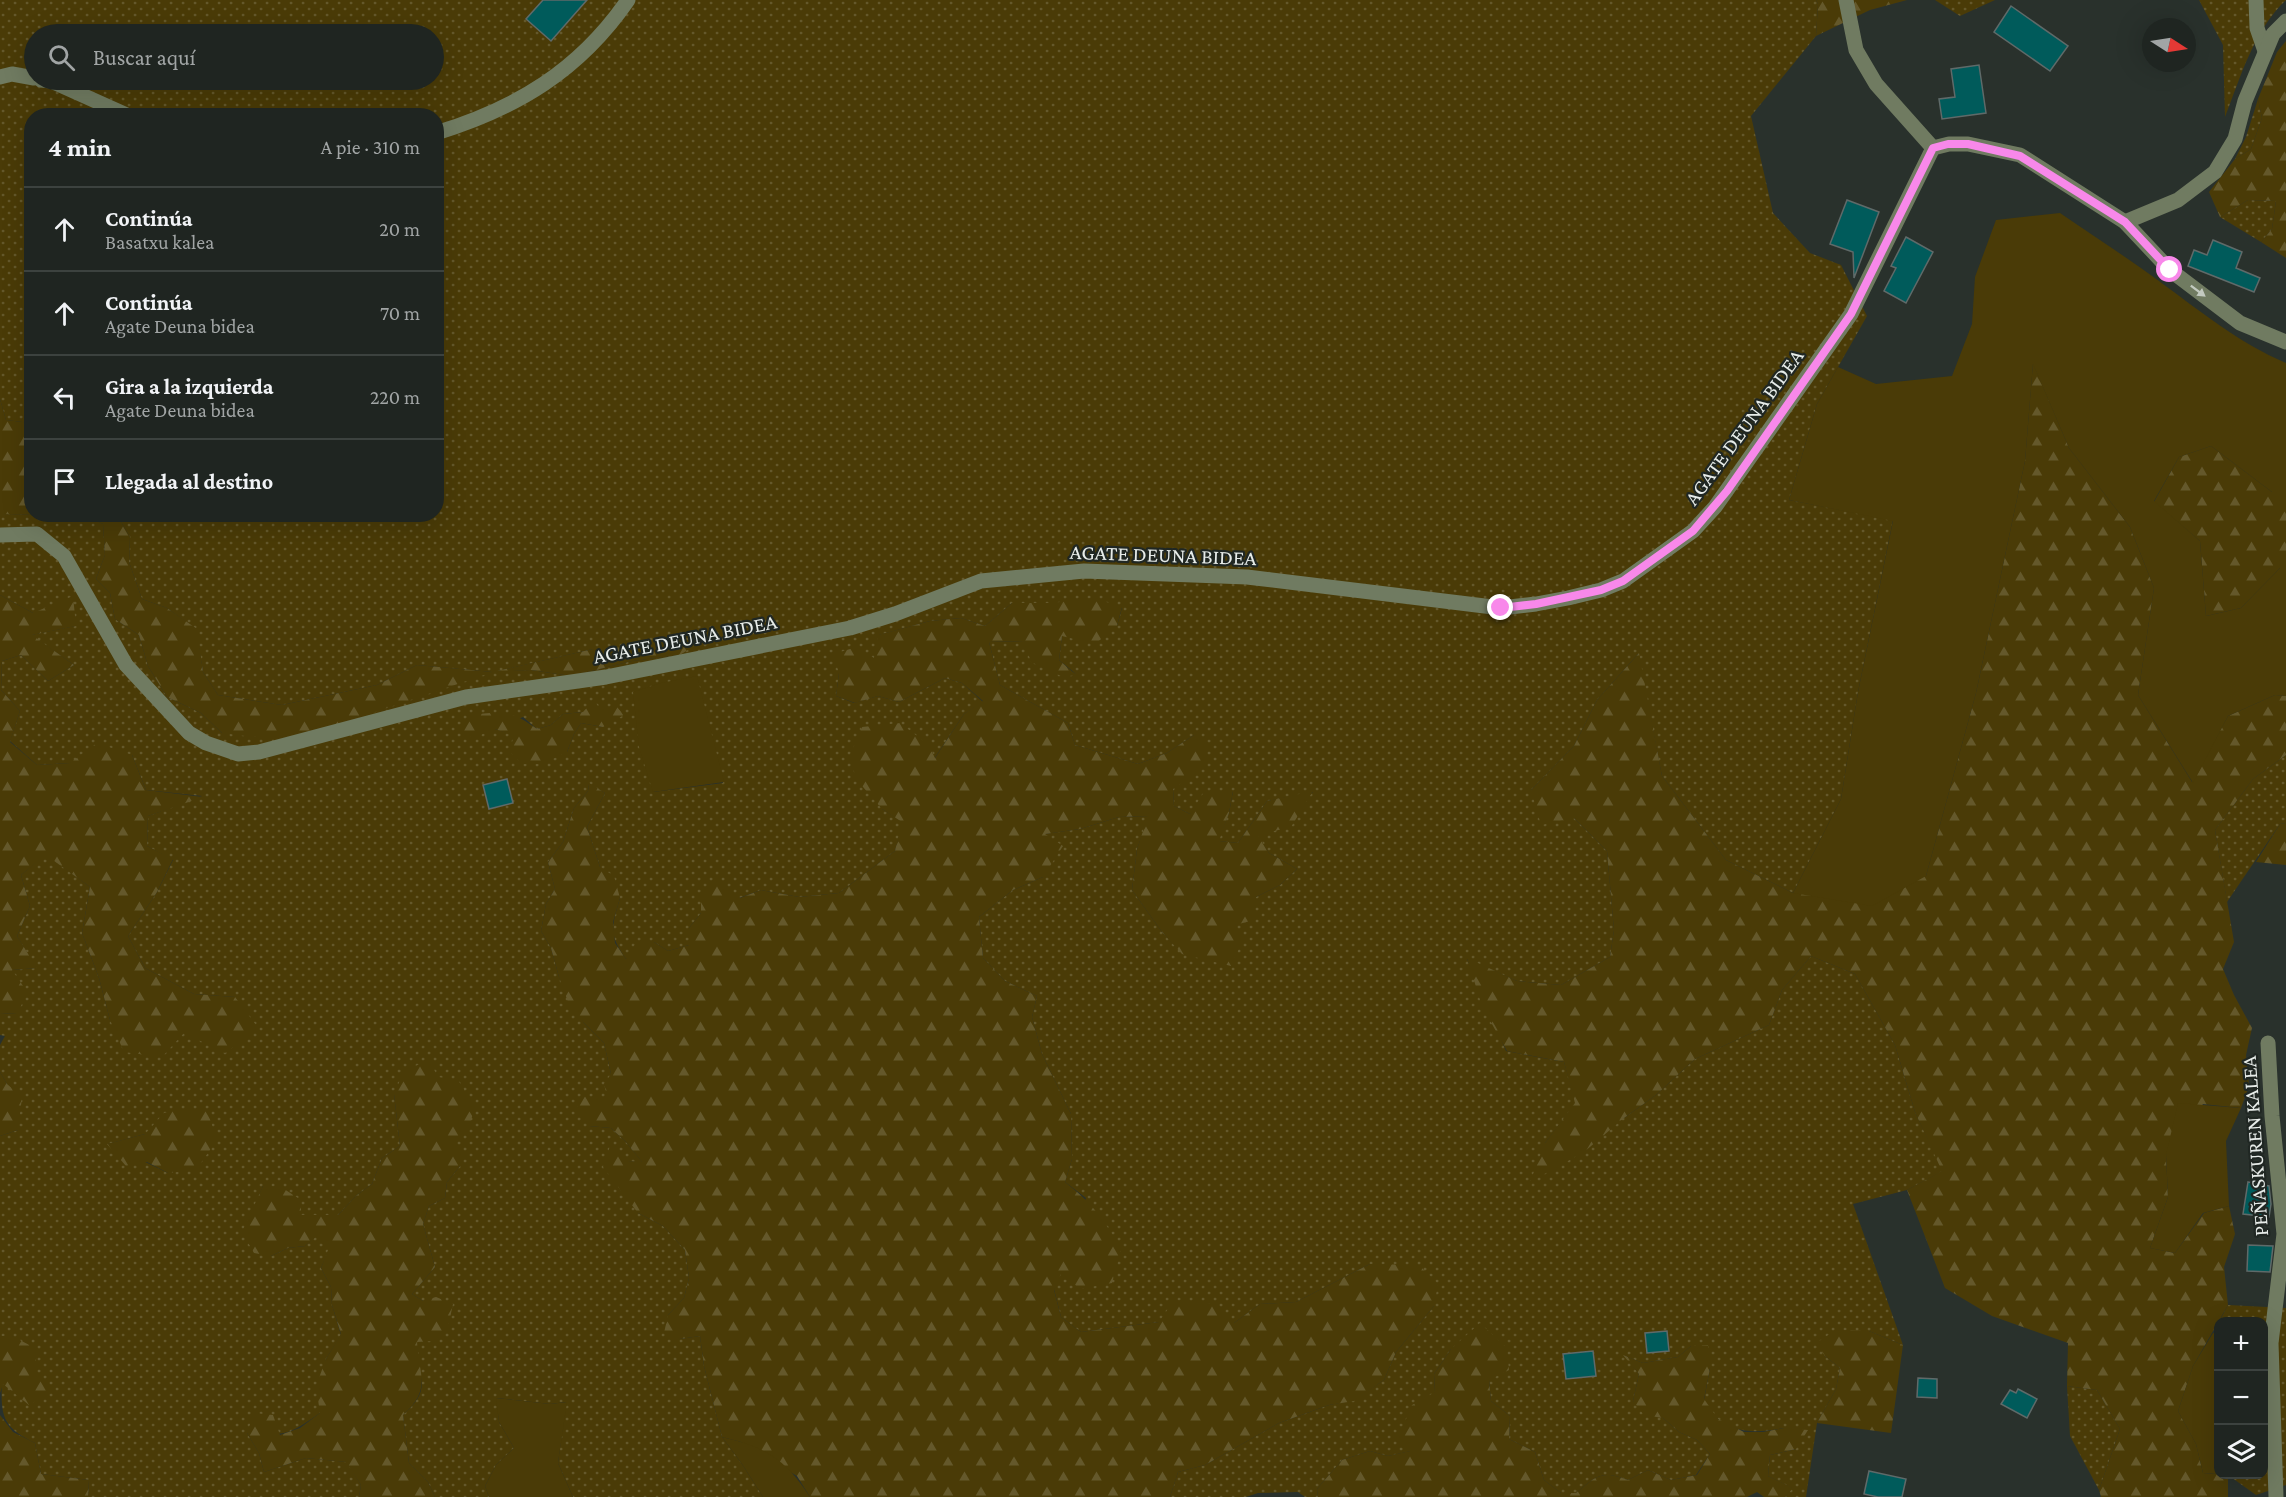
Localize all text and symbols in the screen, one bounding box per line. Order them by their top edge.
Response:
north arrow [2142,18,2196,72]
search box [24,24,444,90]
icon: search [45,41,78,74]
text: Buscar aquí [93,45,195,70]
text: 4 min [48,133,112,162]
text: A pie · 310 m [321,136,420,158]
text: Continúa [105,206,192,231]
icon: ahead [48,213,81,246]
text: 20 m [379,218,420,240]
text: Basatxu kalea [105,231,214,253]
route start [2156,256,2182,282]
one-way arrow [2190,284,2205,296]
text: Continúa [105,290,192,315]
icon: ahead [48,297,81,330]
text: 70 m [380,302,420,324]
text: Agate Deuna bidea [105,315,255,337]
street label: AGATE DEUNA BIDEA [1679,344,1809,510]
text: Gira a la izquierda [105,374,274,399]
icon: left [48,381,81,414]
text: 220 m [370,386,420,408]
text: Agate Deuna bidea [105,399,255,421]
icon: arrive [48,465,81,498]
text: Llegada al destino [105,469,273,494]
street label: AGATE DEUNA BIDEA [1069,540,1257,570]
route end [1487,594,1513,620]
street label: AGATE DEUNA BIDEA [591,609,779,669]
street label: PEÑASKUREN KALEA [2237,1055,2273,1237]
map controls [2214,1317,2268,1479]
button: + [2214,1317,2268,1371]
button: − [2214,1371,2268,1425]
button: layers [2214,1425,2268,1479]

